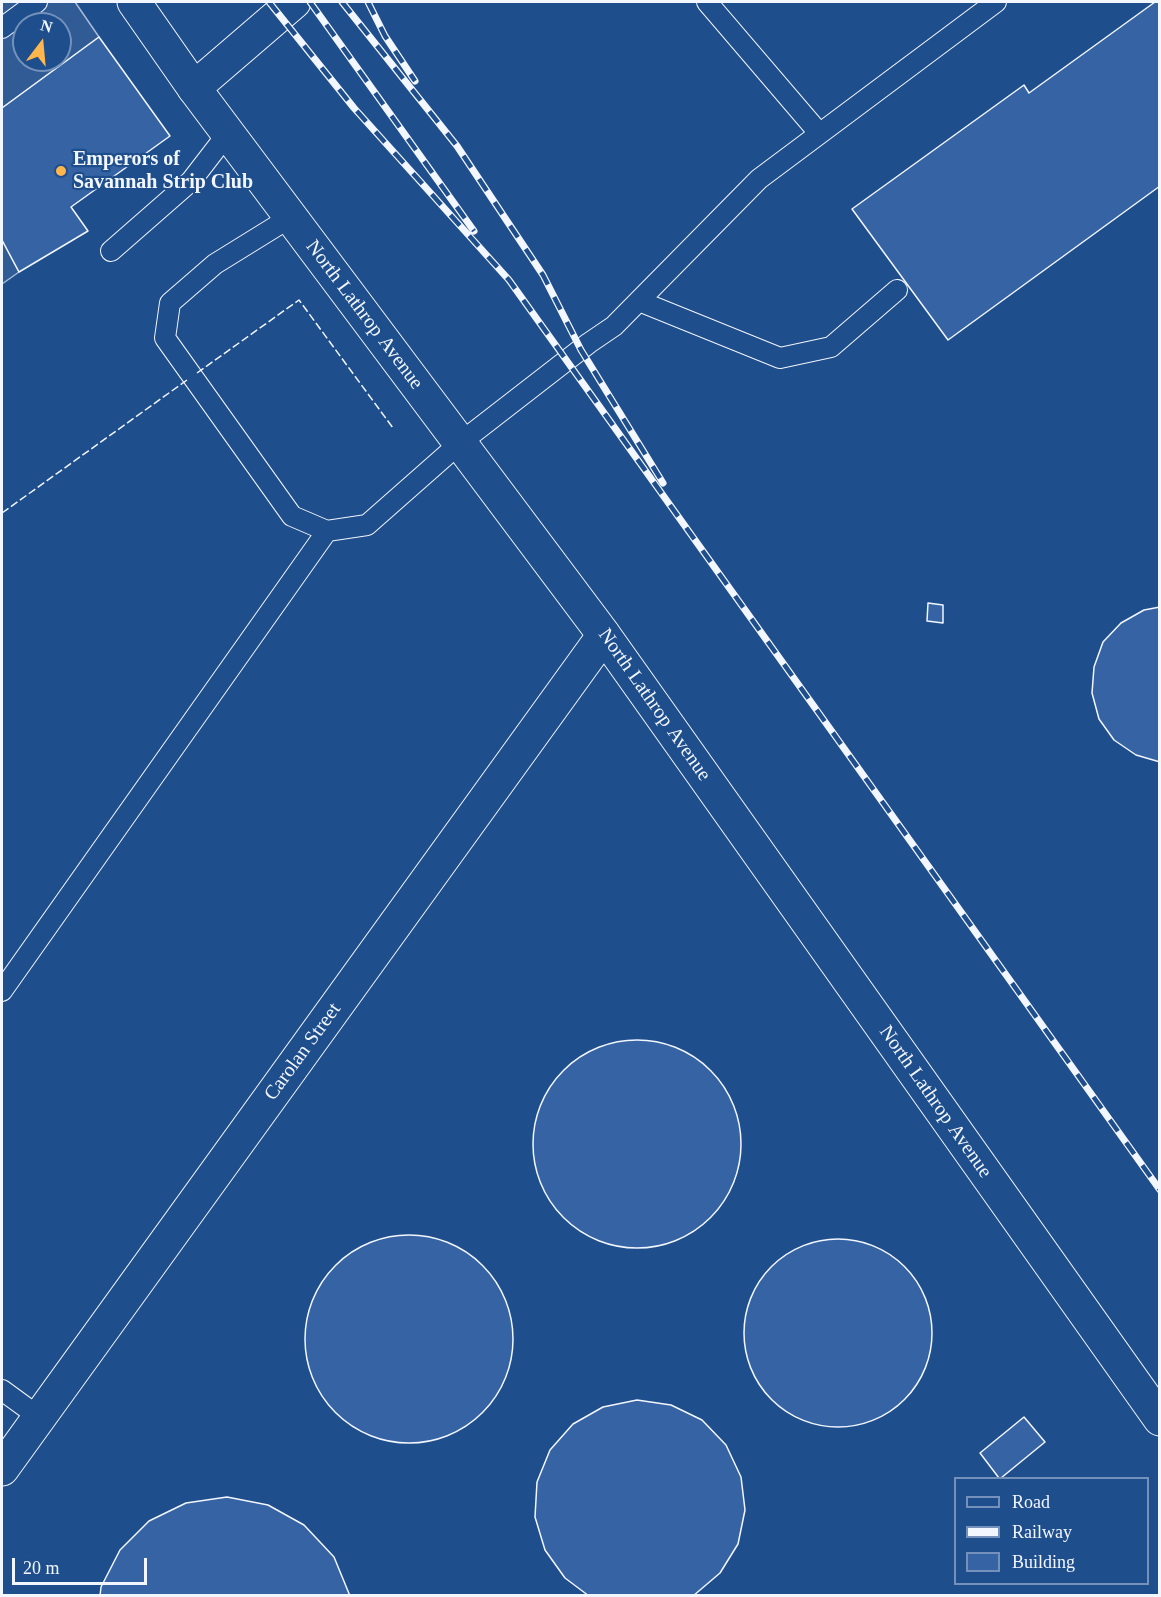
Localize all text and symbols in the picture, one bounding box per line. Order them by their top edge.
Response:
north arrow [12,12,72,72]
text: N [39,16,54,36]
place label: Emperors of Savannah Strip Club [73,148,253,195]
marker: Emperors of Savannah Strip Club [54,164,68,178]
street label: North Lathrop Avenue [300,236,428,394]
street label: North Lathrop Avenue [592,624,716,786]
street label: Carolan Street [260,998,346,1106]
street label: North Lathrop Avenue [873,1021,997,1183]
legend [954,1477,1149,1585]
text: Road [1012,1492,1050,1512]
text: Railway [1012,1522,1072,1542]
scale bar [15,1546,150,1584]
text: Building [1012,1552,1075,1572]
text: 20 m [23,1558,60,1578]

